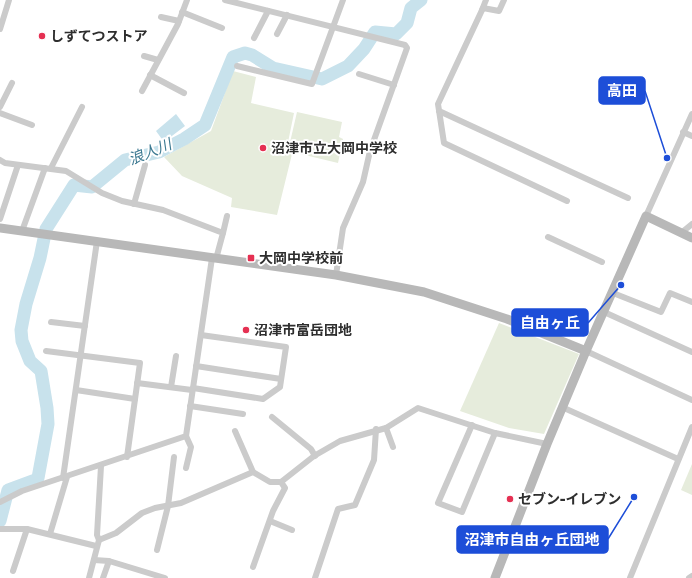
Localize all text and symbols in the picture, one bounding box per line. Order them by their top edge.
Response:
place label: しずてつストア [50,27,147,44]
marker: しずてつストア [37,31,47,41]
callout: 高田 [599,77,645,104]
text: 高田 [607,81,637,99]
water label: 浪人川 [125,134,176,168]
place label: 沼津市立大岡中学校 [271,139,397,156]
marker: 沼津市立大岡中学校 [258,143,268,153]
place label: 大岡中学校前 [259,249,343,266]
marker: 大岡中学校前 [246,253,256,263]
callout: 自由ヶ丘 [512,309,588,336]
text: 自由ヶ丘 [520,313,580,331]
place label: 沼津市富岳団地 [254,321,352,338]
marker: 沼津市富岳団地 [241,325,251,335]
place label: セブン-イレブン [518,490,621,507]
marker: セブン-イレブン [505,494,515,504]
callout: 沼津市自由ヶ丘団地 [457,526,608,553]
text: 沼津市自由ヶ丘団地 [464,530,600,548]

